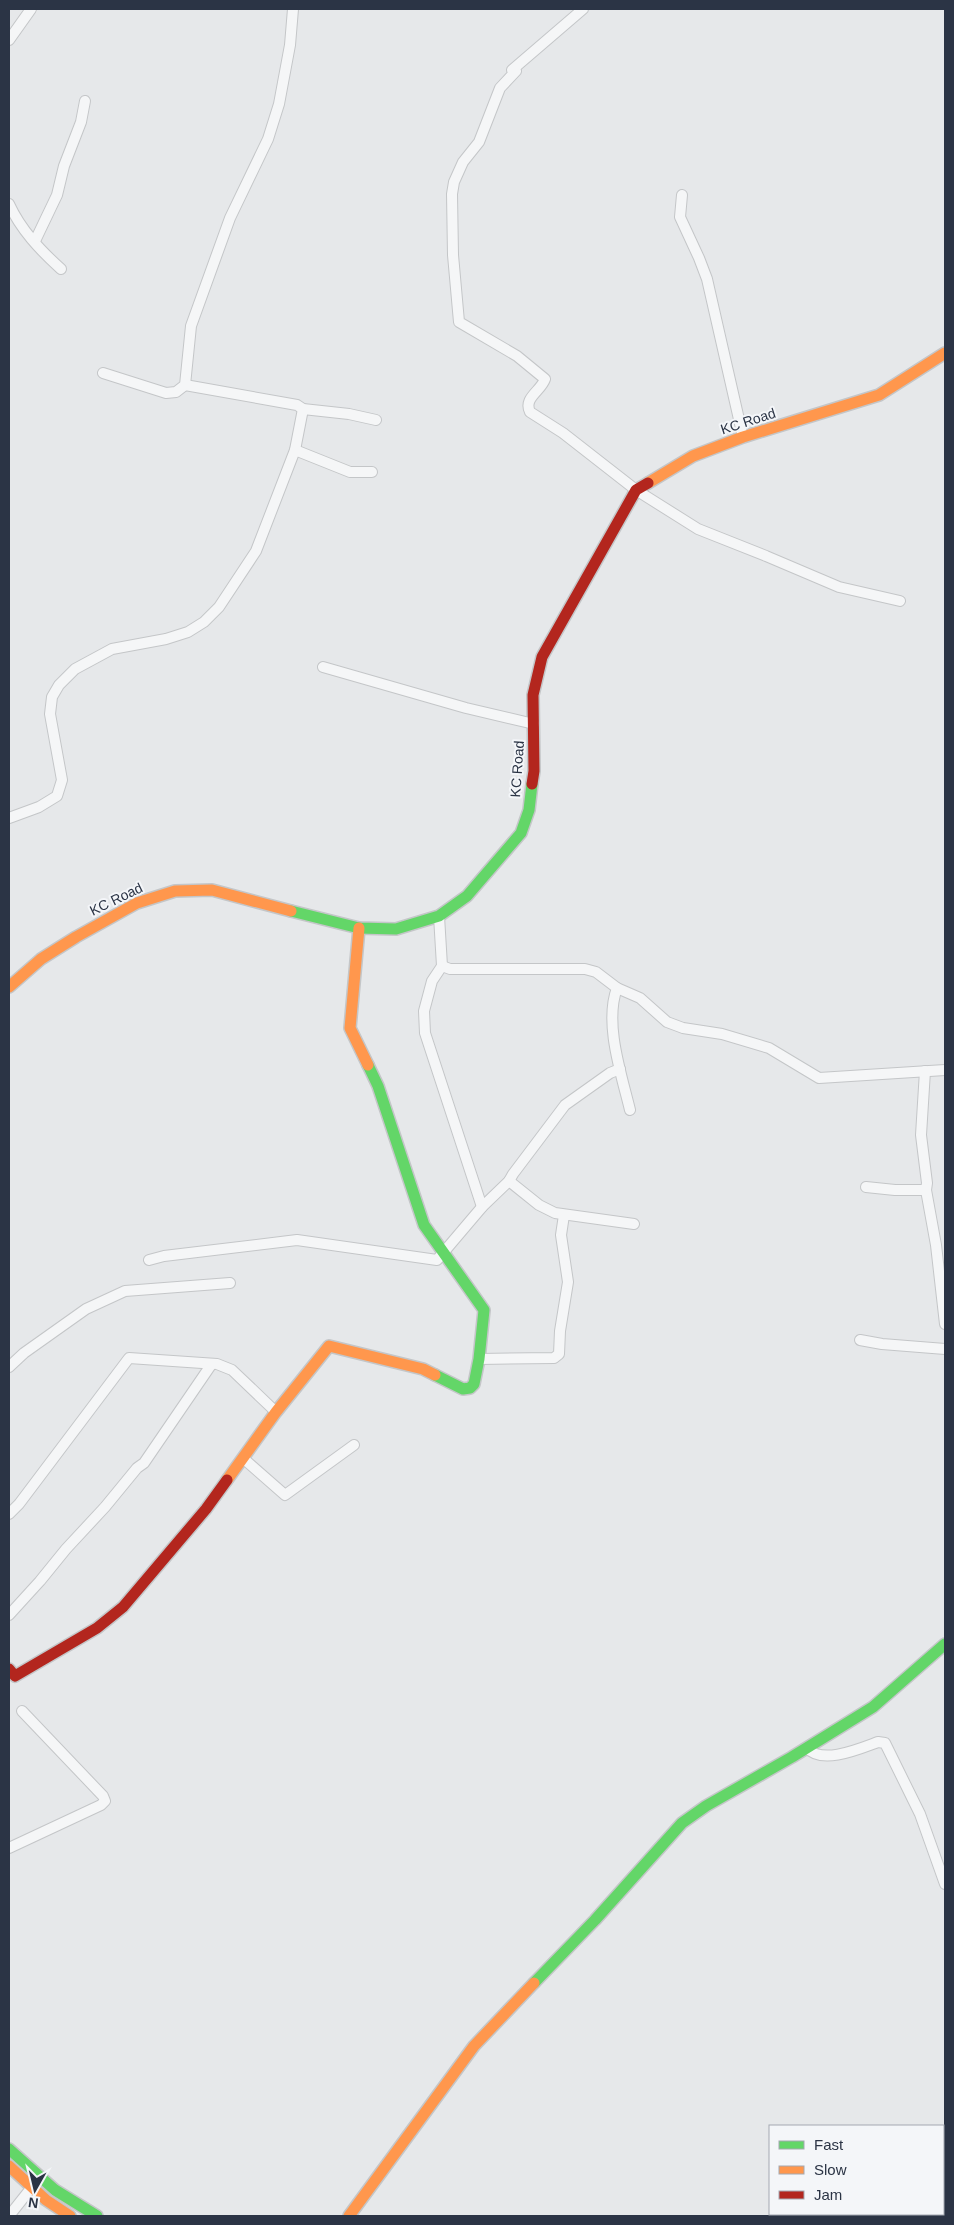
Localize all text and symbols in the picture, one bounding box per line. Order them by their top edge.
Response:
street label: KC Road [719,405,777,437]
street label: KC Road [507,740,527,798]
street label: KC Road [87,879,145,919]
legend [769,2125,944,2215]
text: Fast [814,2136,844,2153]
text: Slow [814,2161,847,2178]
north arrow [10,2165,60,2215]
text: Jam [814,2186,842,2203]
text: N [27,2194,39,2212]

